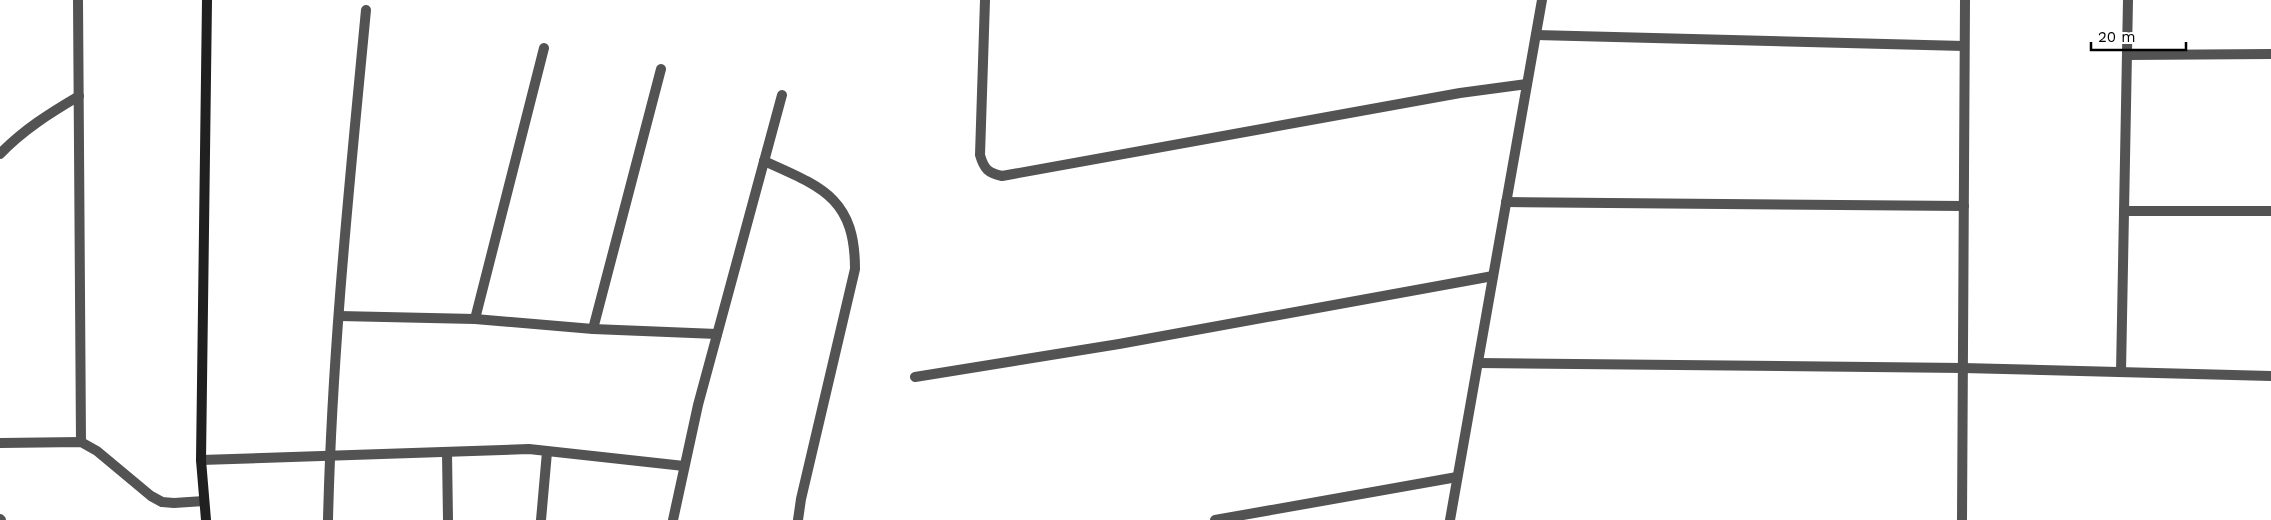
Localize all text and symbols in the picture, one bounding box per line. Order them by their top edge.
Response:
scale bar [2091,20,2186,52]
text: 20 m [2098,28,2136,46]

